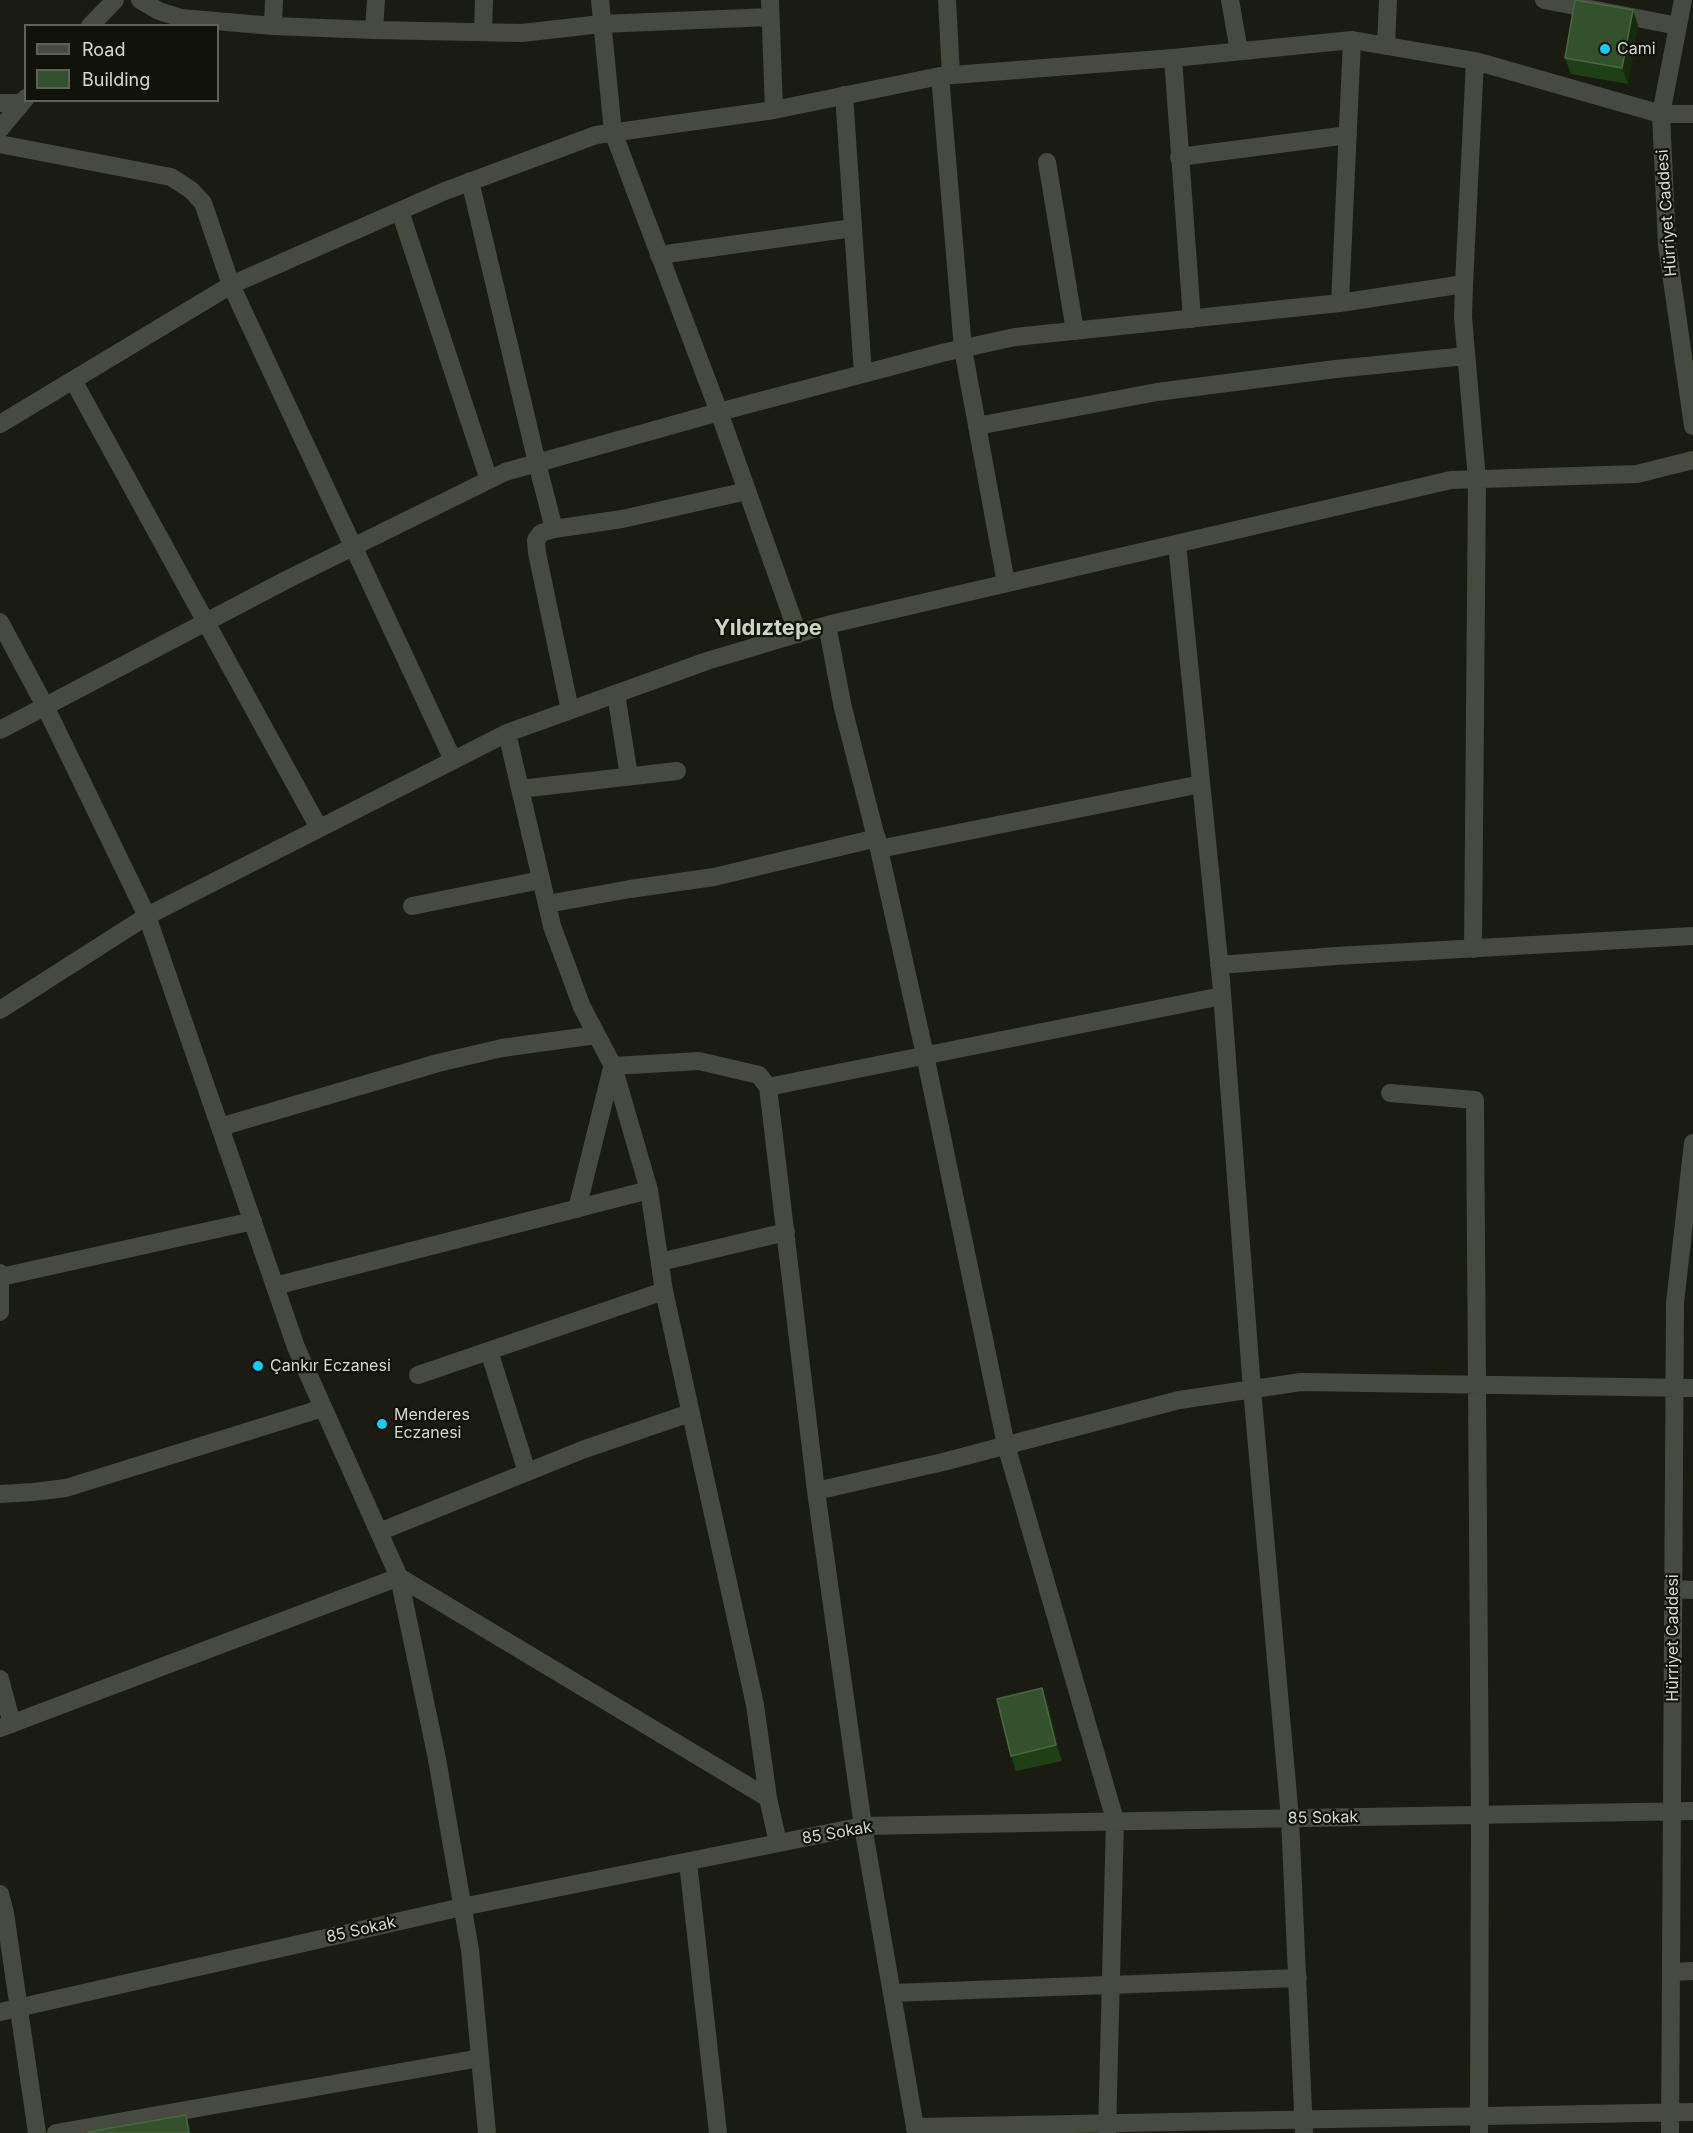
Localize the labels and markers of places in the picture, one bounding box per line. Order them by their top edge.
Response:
place label: Cami [1617,39,1656,59]
marker: Cami [1598,42,1612,56]
place label: Çankır Eczanesi [270,1356,391,1376]
marker: Çankır Eczanesi [251,1359,265,1373]
place label: Menderes Eczanesi [394,1405,470,1443]
marker: Menderes Eczanesi [375,1417,389,1431]

